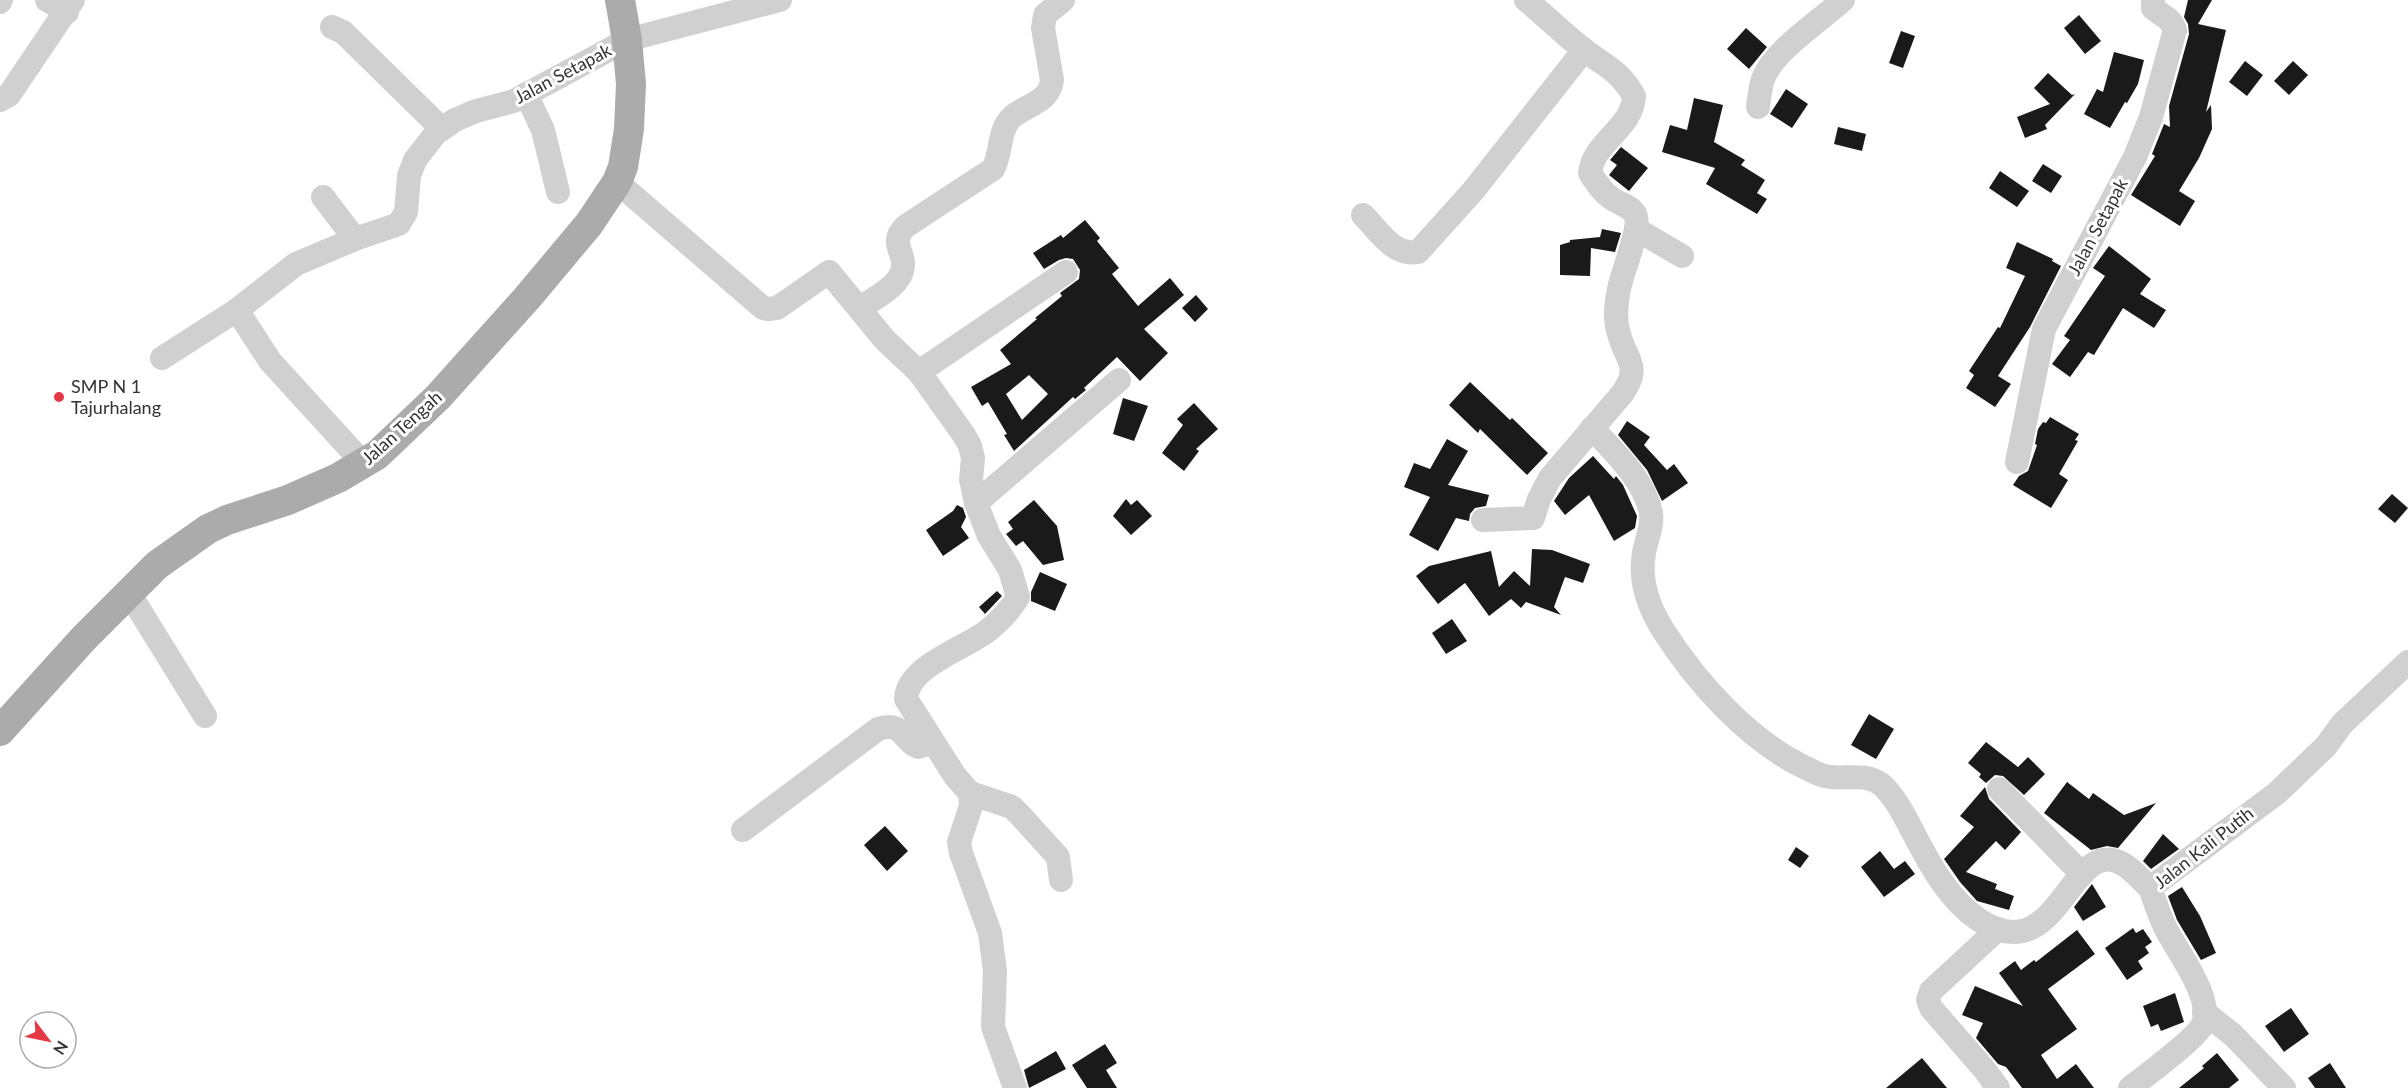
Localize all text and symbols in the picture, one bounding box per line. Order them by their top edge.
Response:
street label: Jalan Setapak [510,38,616,108]
street label: Jalan Setapak [2062,173,2132,279]
place label: SMP N 1 Tajurhalang [71,375,161,418]
street label: Jalan Tengah [357,386,446,469]
marker: SMP N 1 Tajurhalang [52,390,66,404]
street label: Jalan Kali Putih [2149,802,2257,893]
north arrow [18,1010,78,1070]
text: N [50,1038,72,1058]

